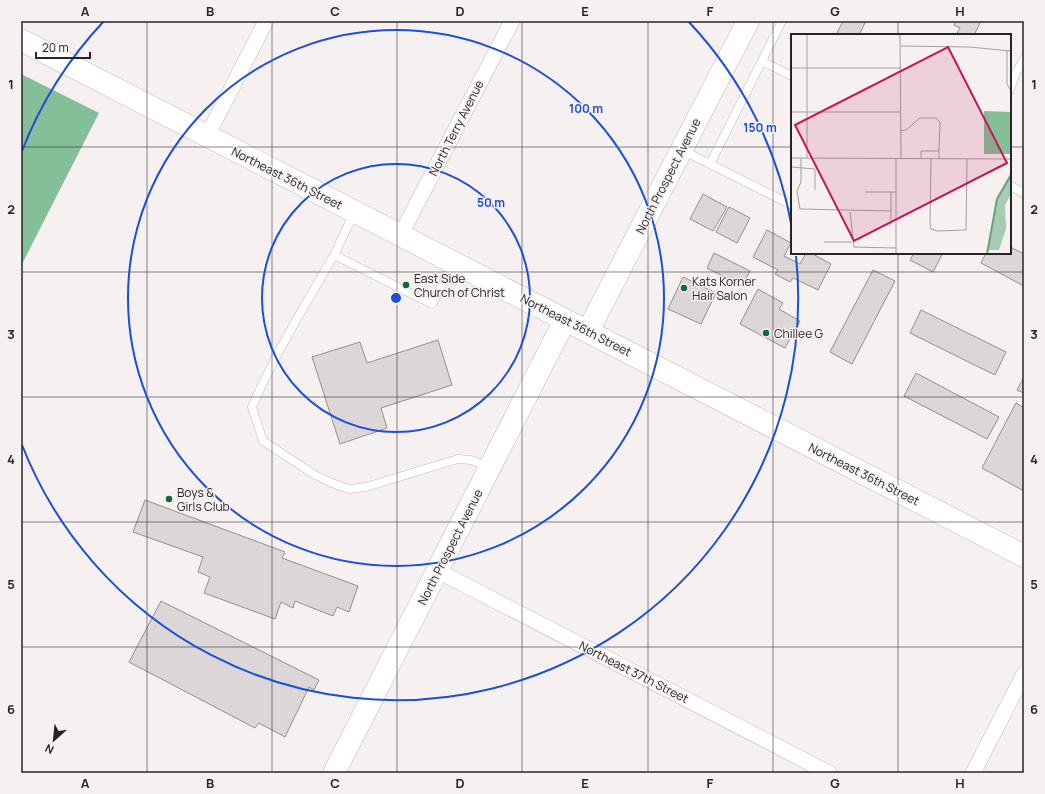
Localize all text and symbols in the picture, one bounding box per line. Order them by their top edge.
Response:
text: A [81,2,90,20]
text: B [206,2,214,20]
text: C [330,2,340,20]
text: D [455,2,465,20]
text: E [581,2,589,20]
text: F [707,2,714,20]
text: G [830,2,840,20]
text: H [955,2,965,20]
scale bar [36,34,90,60]
inset map [791,34,1011,254]
text: 20 m [42,39,69,56]
text: 1 [8,75,14,93]
text: 1 [1031,75,1037,93]
street label: North Terry Avenue [424,77,488,179]
text: 100 m [569,100,603,117]
street label: North Prospect Avenue [631,115,705,237]
text: 150 m [743,119,777,136]
street label: Northeast 36th Street [229,143,346,213]
text: 50 m [477,194,505,211]
text: 2 [7,200,15,218]
text: 2 [1030,200,1038,218]
place label: East Side Church of Christ [414,270,505,301]
place label: Kats Korner Hair Salon [692,273,756,304]
marker: East Side Church of Christ [401,280,411,290]
marker: Kats Korner Hair Salon [679,283,689,293]
street label: Northeast 36th Street [518,290,635,360]
centre of rings [389,291,403,305]
text: 3 [7,325,15,343]
place label: Chillee G [774,325,824,342]
text: 3 [1030,325,1038,343]
marker: Chillee G [761,328,771,338]
street label: Northeast 36th Street [806,439,923,509]
text: 4 [7,450,15,468]
text: 4 [1030,450,1038,468]
place label: Boys & Girls Club [177,484,230,515]
street label: North Prospect Avenue [413,486,487,608]
marker: Boys & Girls Club [164,494,174,504]
text: 5 [7,575,15,593]
text: 5 [1030,575,1038,593]
street label: Northeast 37th Street [576,637,692,707]
text: 6 [7,700,15,718]
text: 6 [1030,700,1038,718]
north arrow [34,720,74,760]
text: N [42,741,56,758]
text: A [81,774,90,792]
text: B [206,774,214,792]
text: C [330,774,340,792]
text: D [455,774,465,792]
text: E [581,774,589,792]
text: F [707,774,714,792]
text: G [830,774,840,792]
text: H [955,774,965,792]

